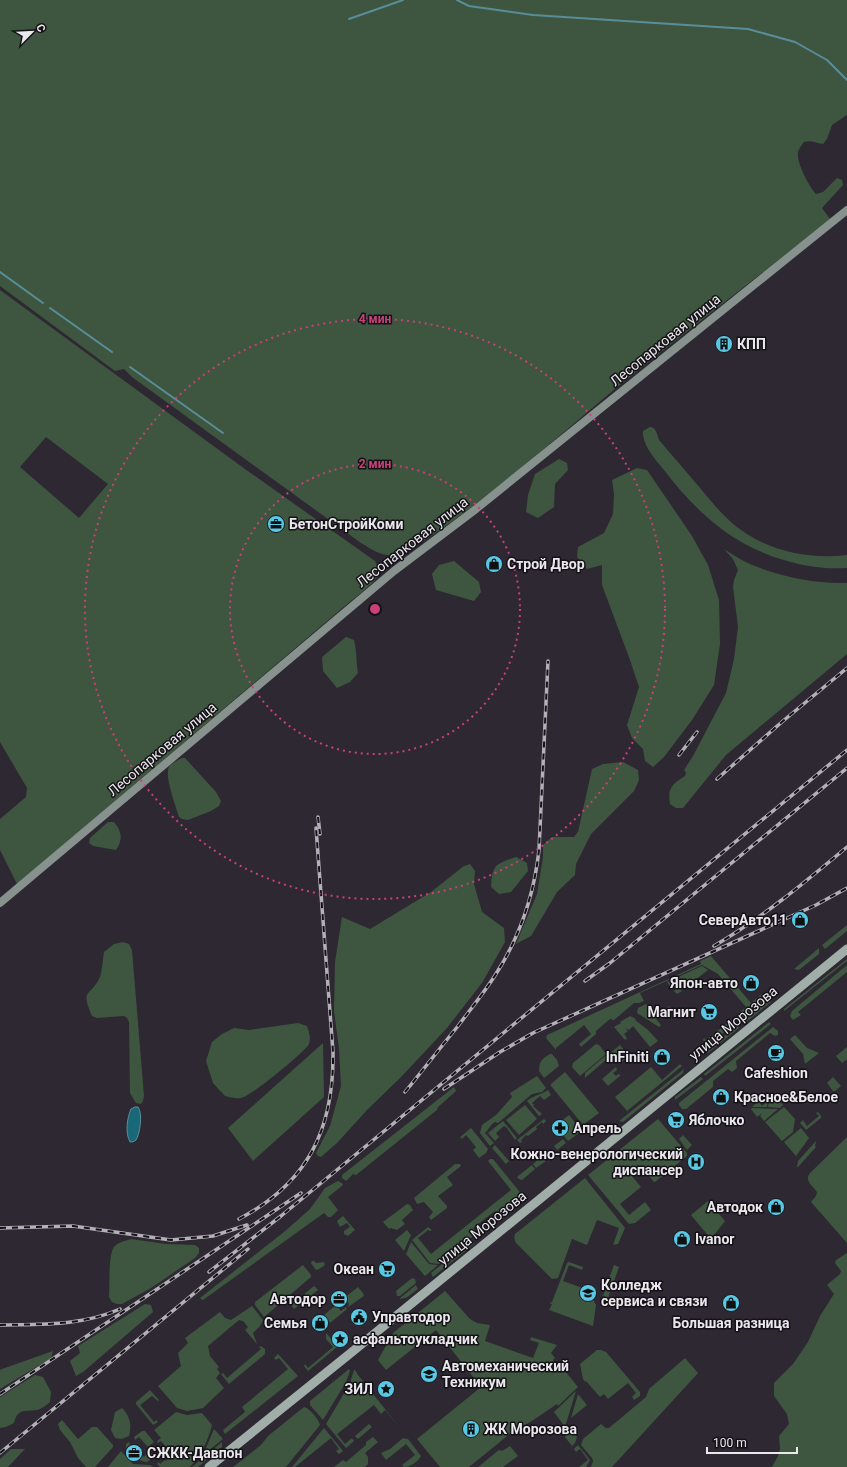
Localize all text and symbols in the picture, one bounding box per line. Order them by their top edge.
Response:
north arrow [12,12,52,52]
text: С [33,22,48,34]
street label: Лесопарковая улица [607,291,723,389]
text: 4 мин [359,312,391,326]
building icon: КПП [714,334,734,354]
place label: КПП [737,336,766,352]
text: 2 мин [359,457,391,471]
street label: Лесопарковая улица [353,494,471,590]
office icon: БетонСтройКоми [266,514,286,534]
place label: БетонСтройКоми [289,516,403,532]
shop icon: Строй Двор [484,554,504,574]
place label: Строй Двор [507,556,585,572]
centre of rings [368,602,382,616]
street label: Лесопарковая улица [104,699,220,799]
shop icon: СеверАвто11 [790,910,810,930]
place label: СеверАвто11 [699,912,787,928]
shop icon: Япон-авто [741,973,761,993]
place label: Япон-авто [669,975,738,991]
street label: улица Морозова [686,983,780,1063]
supermarket icon: Магнит [699,1002,719,1022]
place label: Магнит [647,1004,696,1020]
cafe icon: Cafeshion [766,1043,786,1063]
shop icon: InFiniti [652,1047,672,1067]
place label: InFiniti [606,1049,649,1065]
place label: Cafeshion [744,1065,808,1081]
shop icon: Красное&Белое [711,1087,731,1107]
place label: Красное&Белое [734,1089,838,1105]
supermarket icon: Яблочко [666,1110,686,1130]
place label: Яблочко [688,1112,744,1128]
pharmacy icon: Апрель [550,1118,570,1138]
place label: Апрель [573,1120,621,1136]
place label: Кожно-венерологический диспансер [510,1146,683,1178]
hospital icon: Кожно-венерологический диспансер [686,1152,706,1172]
street label: улица Морозова [435,1188,529,1268]
shop icon: Автодок [766,1197,786,1217]
place label: Автодок [707,1199,763,1215]
shop icon: Ivanor [672,1229,692,1249]
place label: Ivanor [695,1231,734,1247]
supermarket icon: Океан [377,1259,397,1279]
place label: Океан [334,1261,374,1277]
place label: Колледж сервиса и связи [601,1277,707,1309]
school or university icon: Колледж сервиса и связи [578,1283,598,1303]
office icon: Автодор [329,1289,349,1309]
place label: Автодор [270,1291,326,1307]
shop icon: Большая разница [721,1293,741,1313]
public building icon: Управтодор [349,1307,369,1327]
place label: Управтодор [372,1309,450,1325]
shop icon: Семья [310,1313,330,1333]
place label: Семья [264,1315,307,1331]
place label: Большая разница [672,1315,790,1331]
place icon: асфальтоукладчик [330,1329,350,1349]
place label: асфальтоукладчик [353,1331,478,1347]
place label: Автомеханический Техникум [442,1358,569,1390]
school or university icon: Автомеханический Техникум [419,1364,439,1384]
place icon: ЗИЛ [376,1379,396,1399]
place label: ЗИЛ [345,1381,373,1397]
building icon: ЖК Морозова [461,1419,481,1439]
place label: ЖК Морозова [484,1421,577,1437]
scale bar [707,1429,797,1455]
text: 100 m [713,1436,747,1450]
office icon: СЖКК-Давпон [124,1443,144,1463]
place label: СЖКК-Давпон [147,1445,243,1461]

